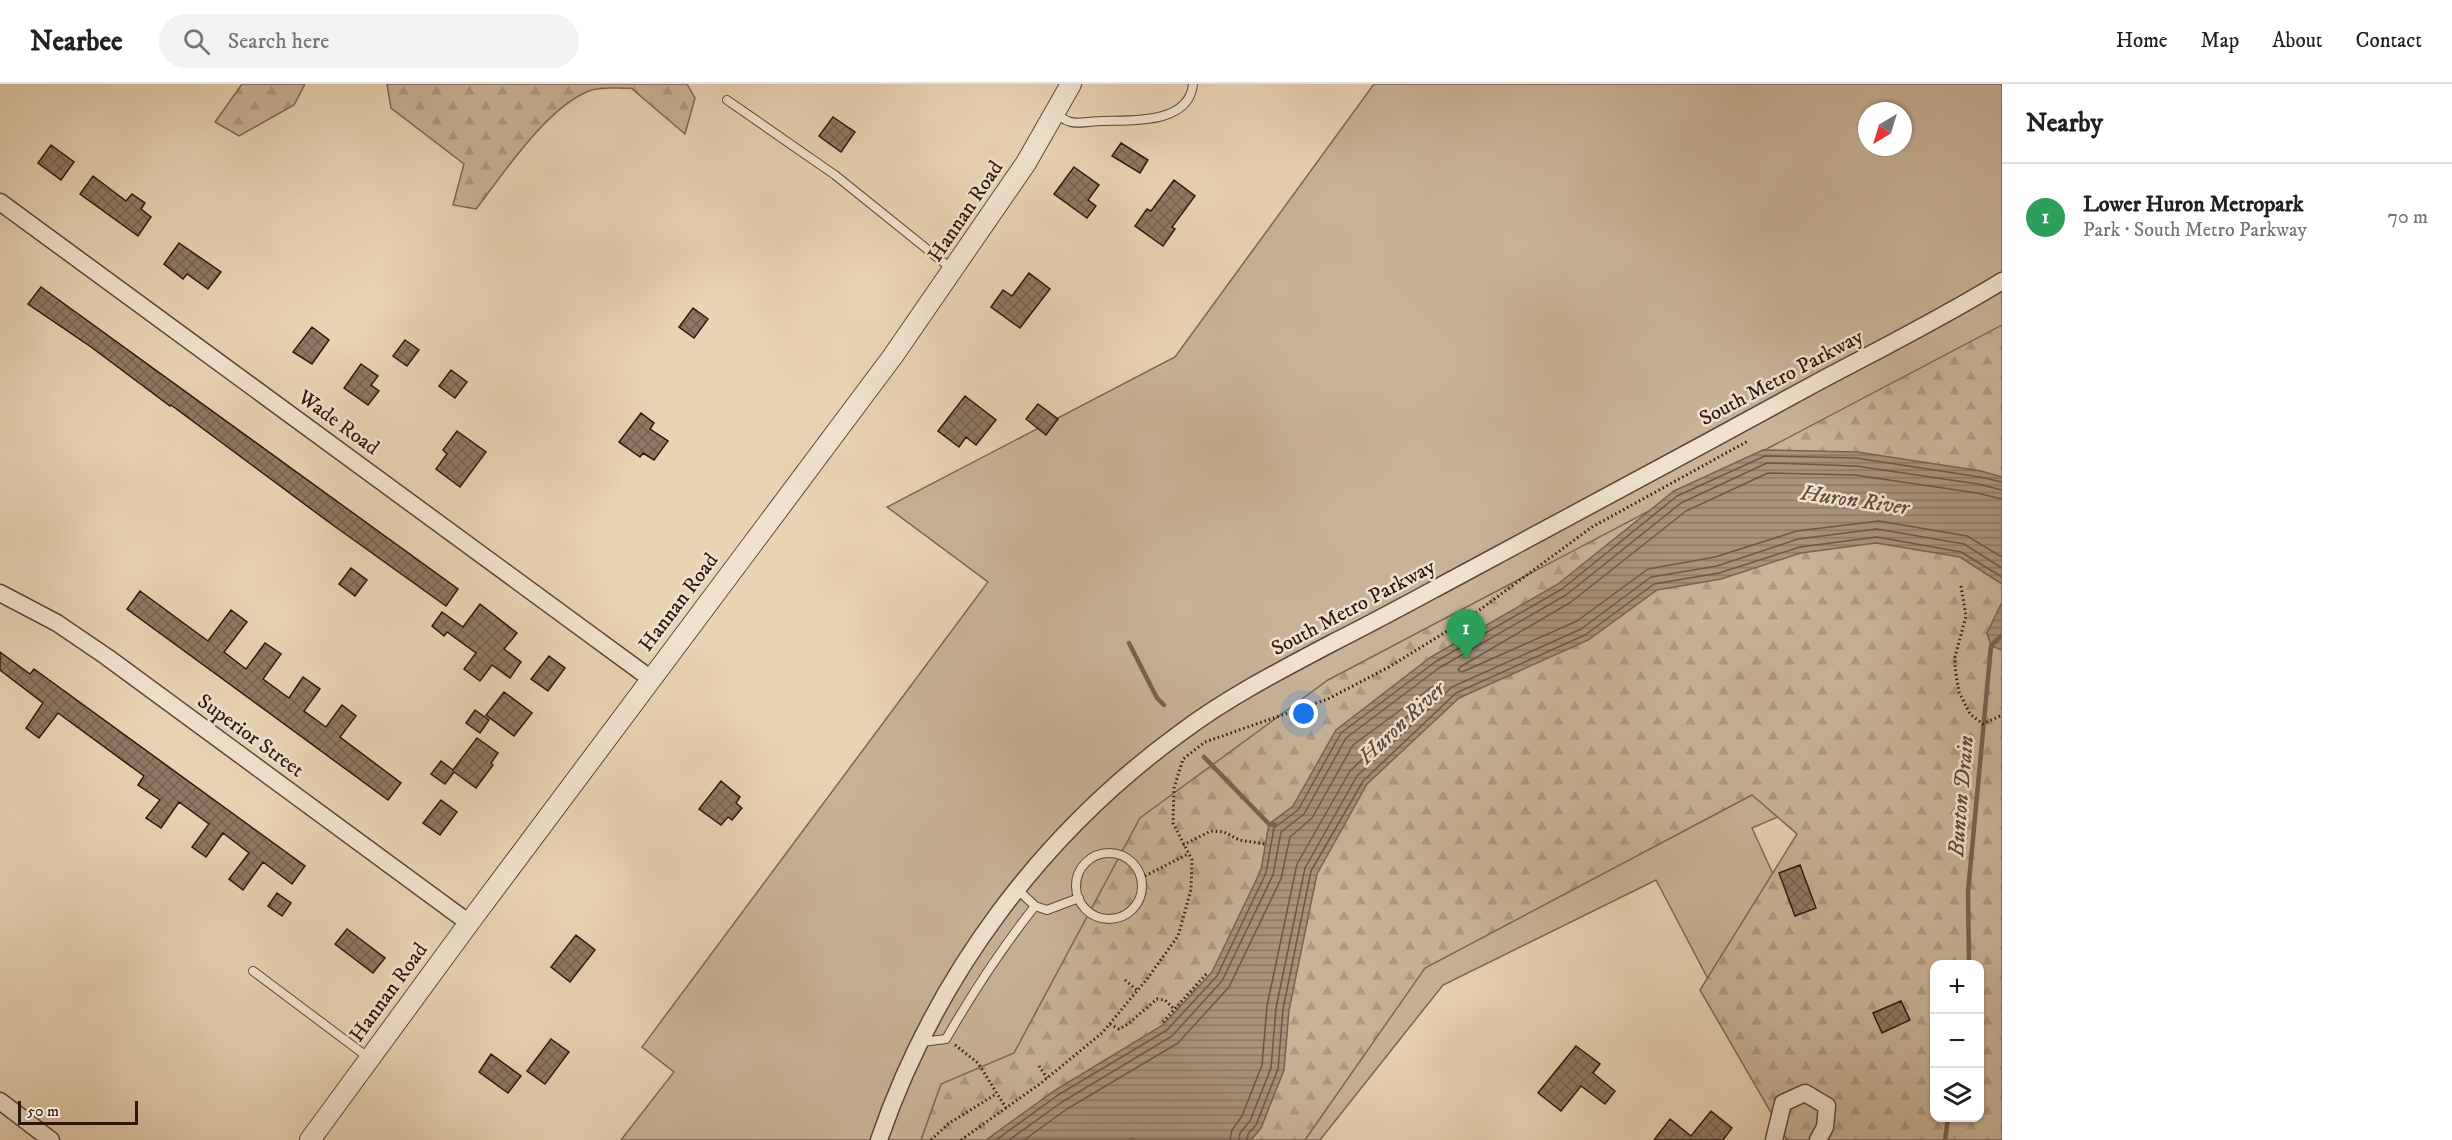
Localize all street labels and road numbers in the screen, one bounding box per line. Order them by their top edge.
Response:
street label: Hannan Road [923,156,1009,267]
street label: South Metro Parkway [1695,323,1869,432]
street label: Wade Road [292,384,385,461]
street label: Hannan Road [633,548,725,657]
street label: South Metro Parkway [1267,553,1441,662]
street label: Superior Street [192,688,309,783]
street label: Hannan Road [344,937,434,1047]

